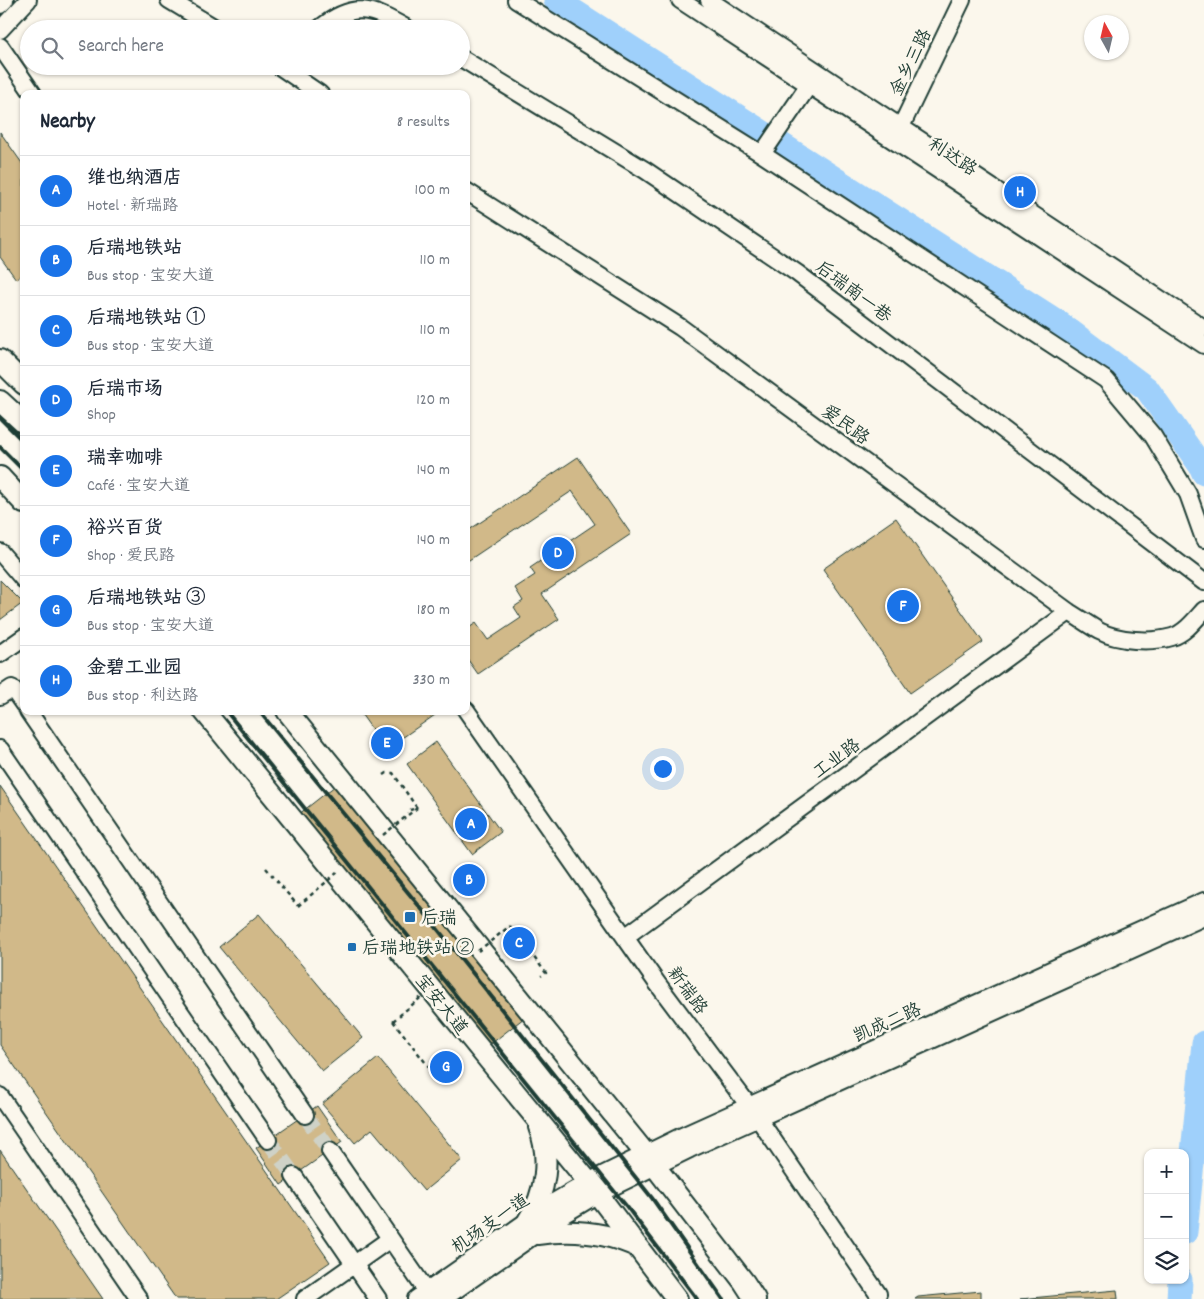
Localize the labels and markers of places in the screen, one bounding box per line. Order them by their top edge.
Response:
pin: H [1004,173,1036,211]
pin: D [542,534,574,572]
pin: F [887,587,919,625]
pin: E [371,724,403,762]
pin: A [455,805,487,843]
pin: B [453,861,485,899]
place label: 后瑞 [421,907,457,932]
marker: 后瑞 [403,910,417,924]
pin: C [503,924,535,962]
place label: 后瑞地铁站 ② [362,937,474,962]
marker: 后瑞地铁站 ② [346,941,358,953]
pin: G [430,1048,462,1086]

